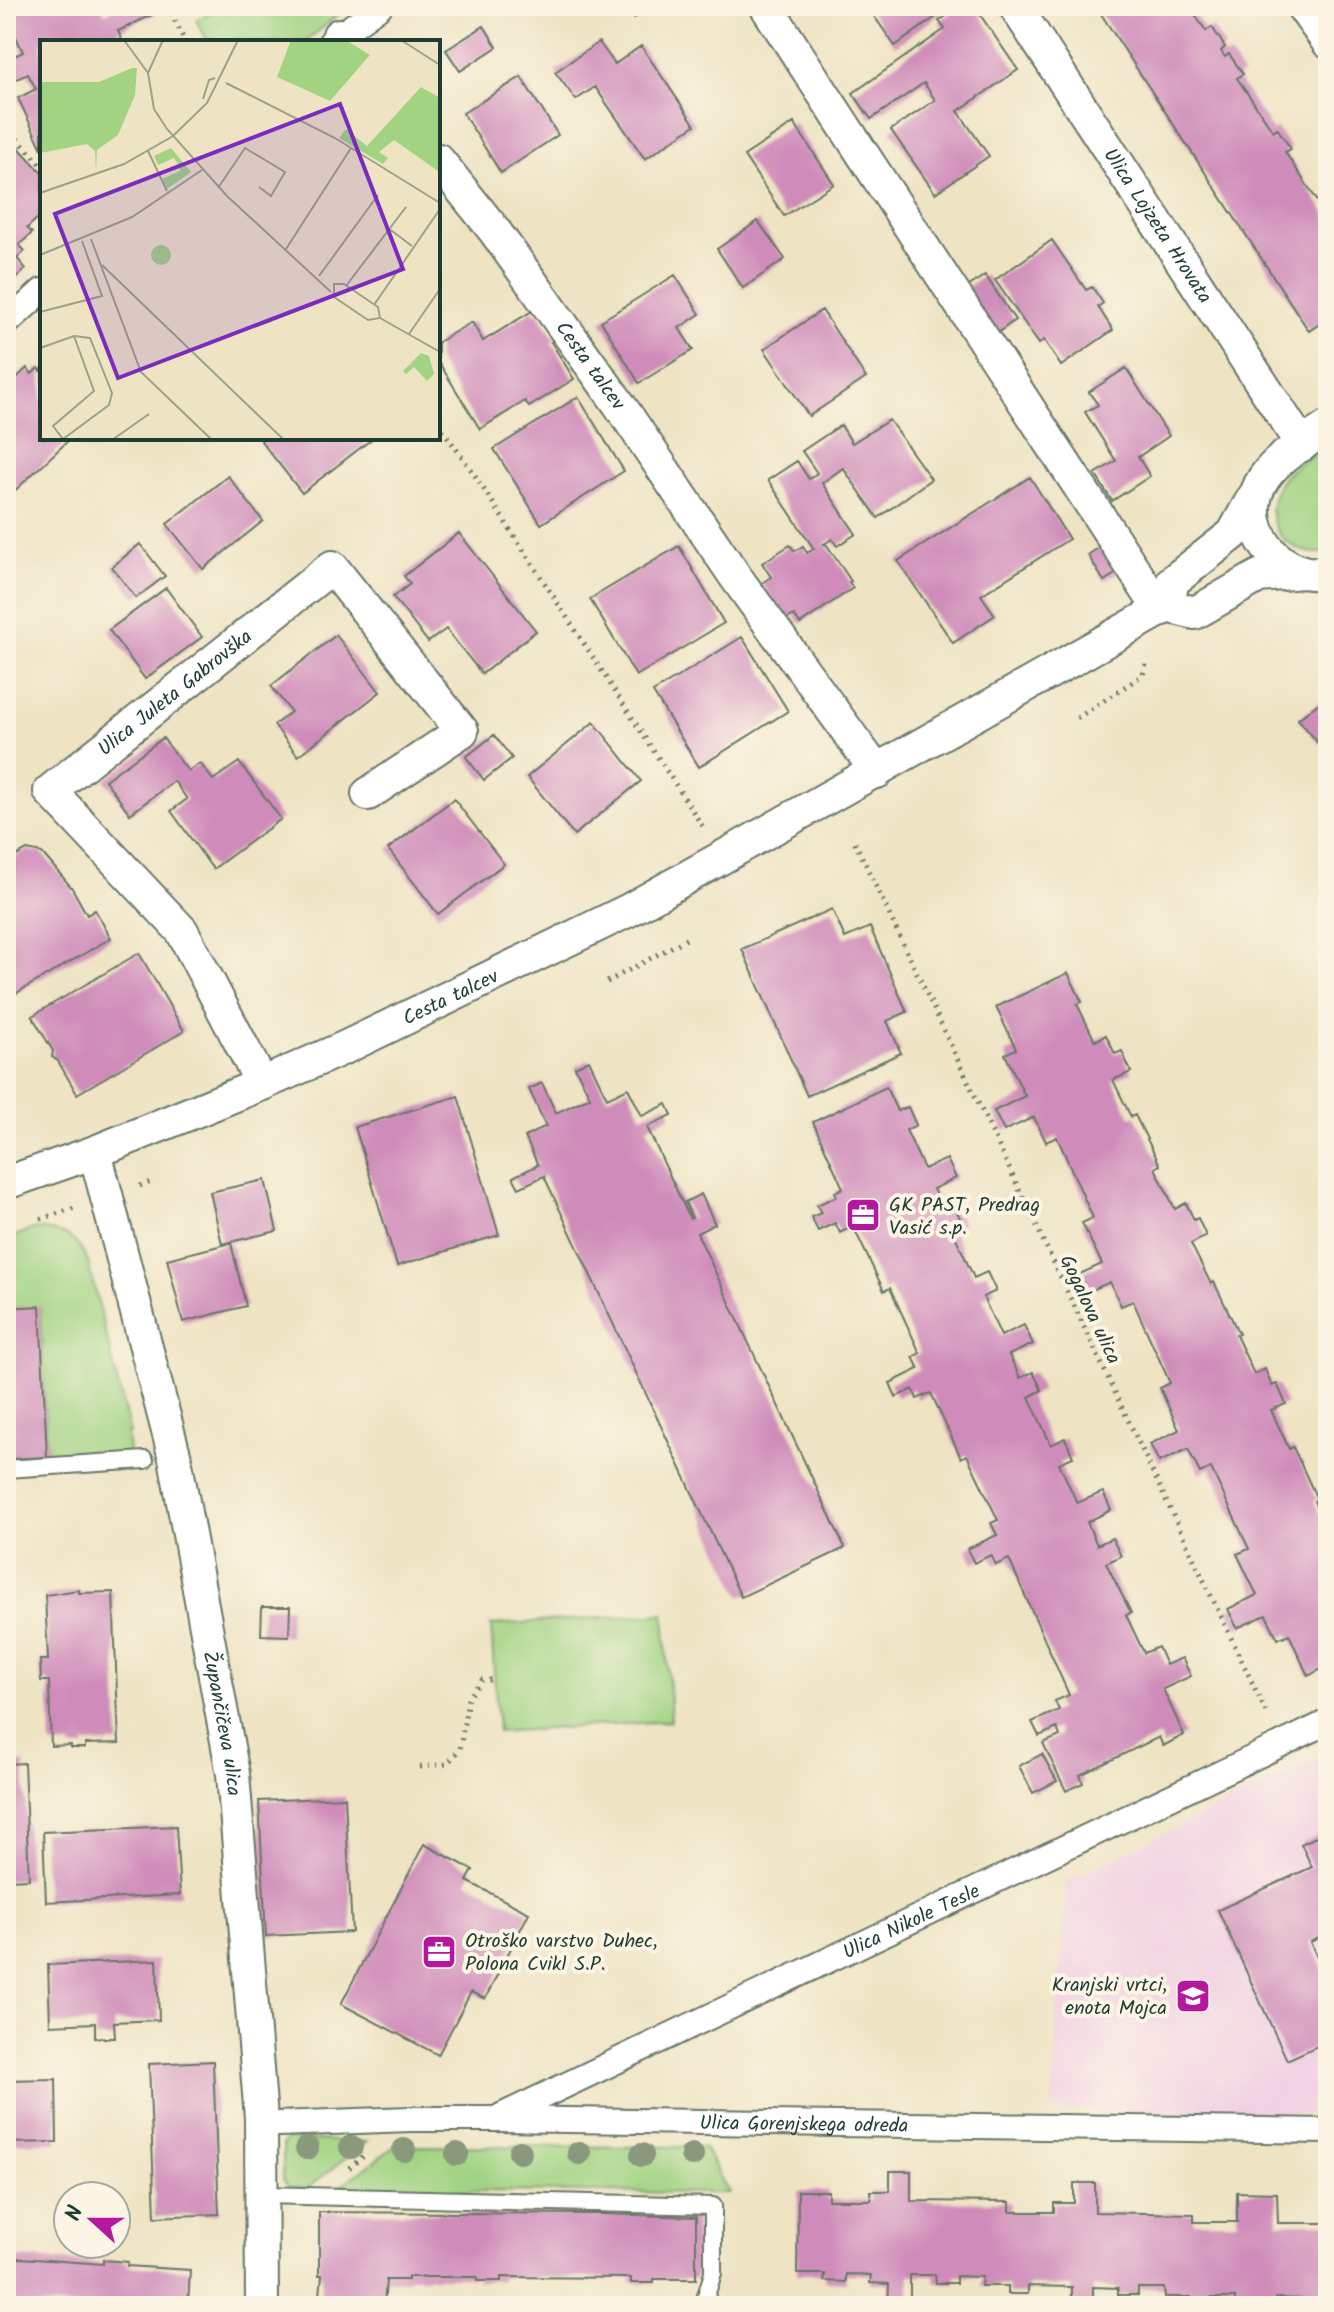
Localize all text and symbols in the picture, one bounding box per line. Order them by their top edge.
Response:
inset map [40,40,440,440]
street label: Ulica Lojzeta Hrovata [1094,142,1219,311]
street label: Cesta talcev [546,315,633,418]
street label: Ulica Juleta Gabrovška [91,622,260,765]
street label: Cesta talcev [398,961,505,1035]
place label: GK PAST, Predrag Vasić s.p. [889,1190,1040,1245]
office icon: GK PAST, Predrag Vasić s.p. [844,1196,882,1234]
street label: Gogalova ulica [1050,1250,1129,1370]
street label: Župančičeva ulica [193,1649,249,1797]
street label: Ulica Nikole Tesle [838,1876,986,1969]
place label: Otroško varstvo Duhec, Polona Cvikl S.P. [465,1926,658,1981]
office icon: Otroško varstvo Duhec, Polona Cvikl S.P. [420,1933,458,1971]
place label: Kranjski vrtci, enota Mojca [1052,1970,1167,2025]
school or university icon: Kranjski vrtci, enota Mojca [1174,1977,1212,2015]
street label: Ulica Gorenjskega odreda [699,2108,908,2143]
north arrow [52,2180,132,2260]
text: N [57,2201,95,2226]

